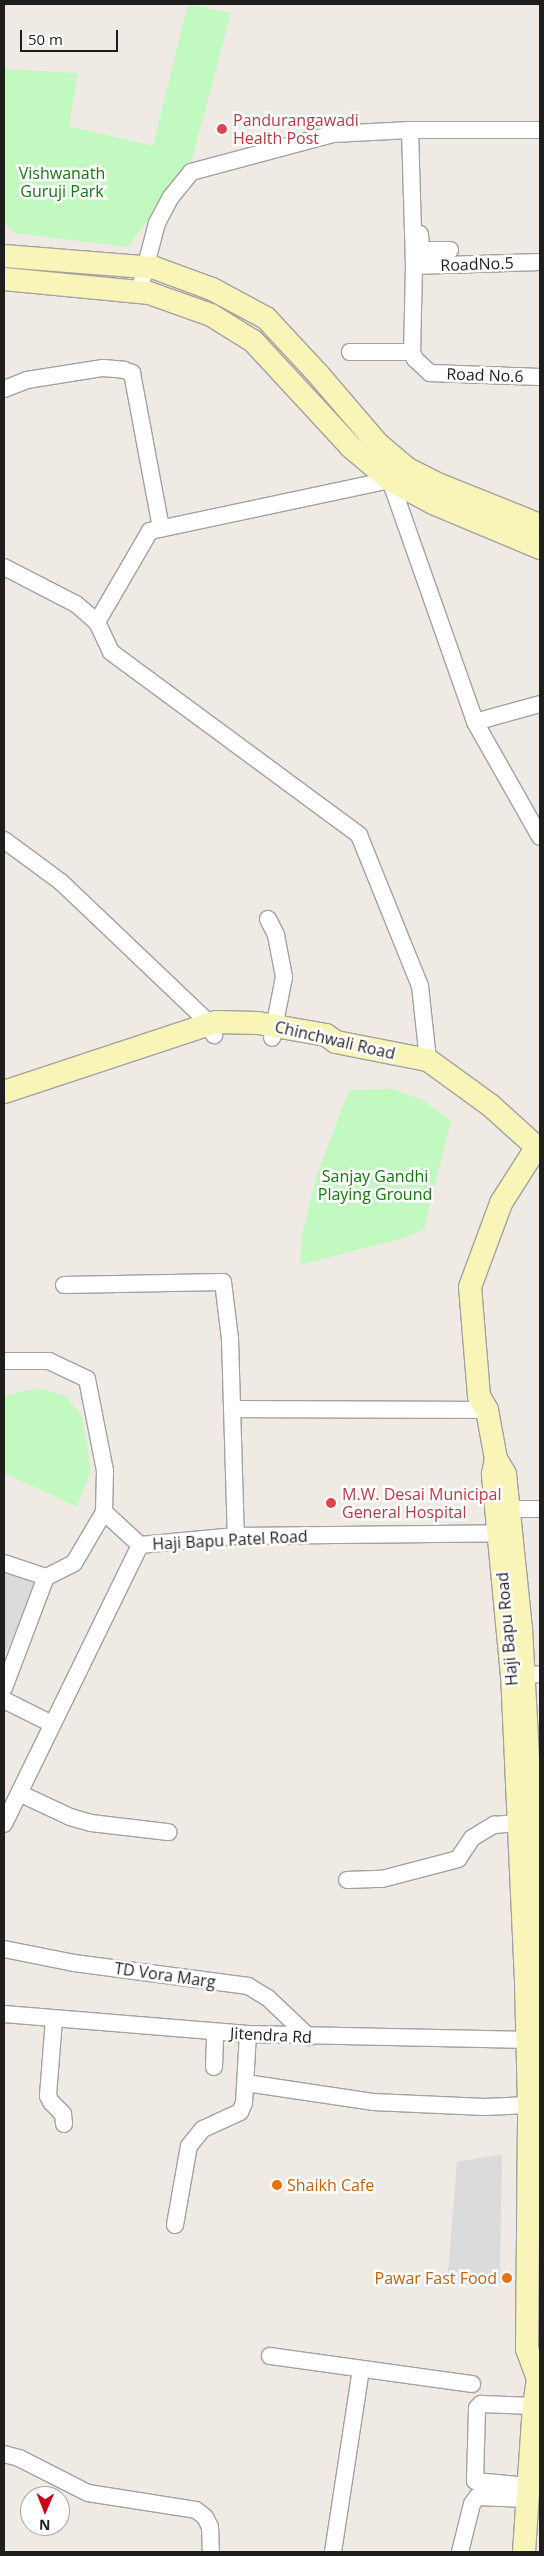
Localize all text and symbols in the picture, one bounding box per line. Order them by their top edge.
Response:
scale bar [22,20,120,52]
text: 50 m [28,29,63,49]
place label: Pandurangawadi Health Post [233,110,359,148]
marker: Pandurangawadi Health Post [215,122,229,136]
park label: Vishwanath Guruji Park [19,163,105,201]
street label: RoadNo.5 [440,253,514,275]
street label: Road No.6 [446,364,524,386]
street label: Chinchwali Road [273,1017,397,1063]
park label: Sanjay Gandhi Playing Ground [318,1166,432,1204]
place label: M.W. Desai Municipal General Hospital [342,1484,502,1522]
marker: M.W. Desai Municipal General Hospital [324,1496,338,1510]
street label: Haji Bapu Patel Road [152,1526,308,1554]
street label: Haji Bapu Road [492,1571,522,1687]
street label: TD Vora Marg [113,1958,217,1992]
street label: Jitendra Rd [230,2023,312,2047]
place label: Shaikh Cafe [287,2175,374,2195]
marker: Shaikh Cafe [271,2179,283,2191]
place label: Pawar Fast Food [375,2268,497,2288]
marker: Pawar Fast Food [501,2272,513,2284]
north arrow [20,2486,70,2536]
text: N [39,2516,51,2535]

